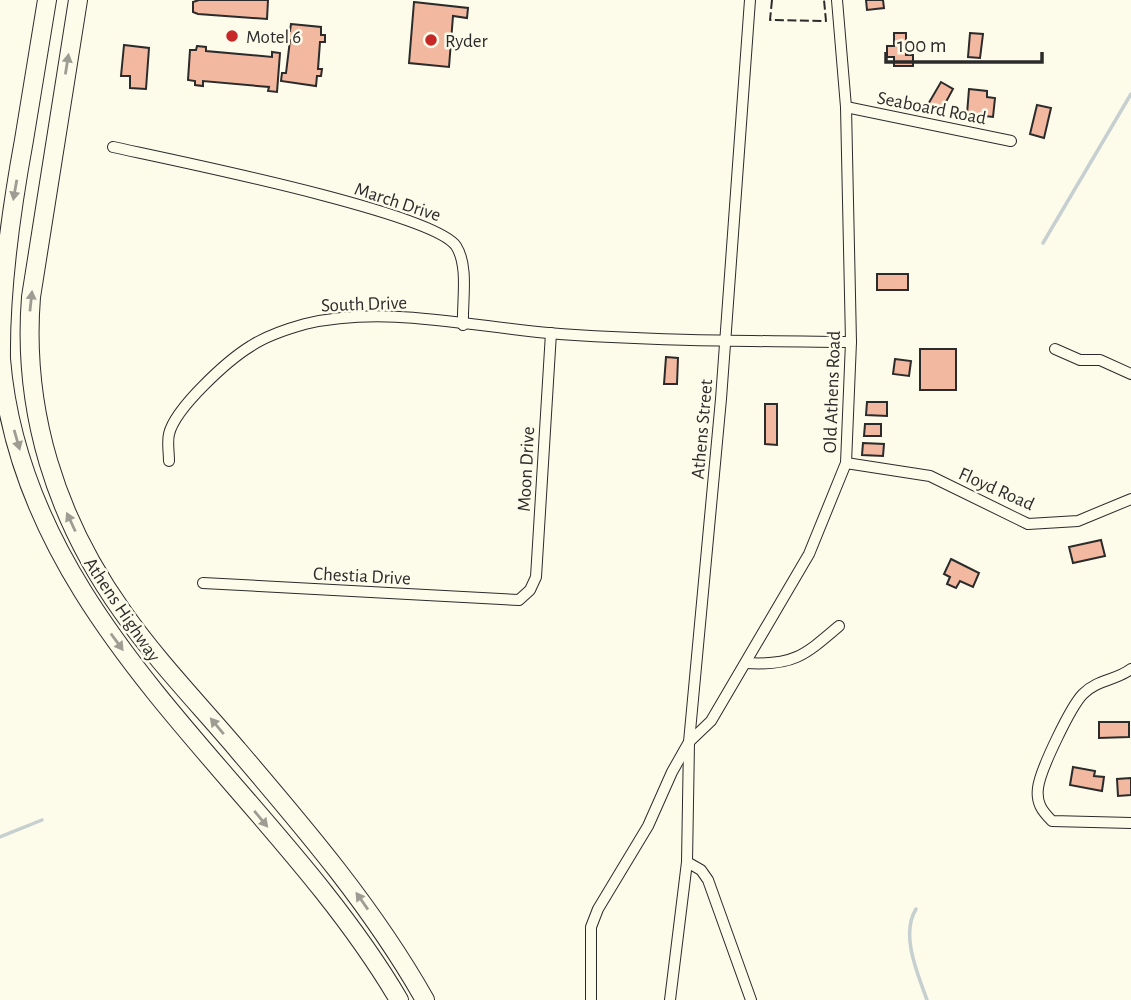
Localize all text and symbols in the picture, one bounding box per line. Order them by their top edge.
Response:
scale bar [886,21,1042,65]
marker: Motel 6 [224,28,240,44]
place label: Motel 6 [246,28,301,47]
marker: Ryder [423,32,439,48]
place label: Ryder [445,32,488,51]
text: 100 m [897,35,947,56]
one-way arrow [62,53,73,75]
street label: Seaboard Road [876,89,988,128]
one-way arrow [9,179,20,201]
street label: March Drive [352,180,443,225]
one-way arrow [25,290,36,312]
street label: South Drive [321,294,407,315]
street label: Old Athens Road [821,330,844,454]
street label: Athens Street [689,378,716,480]
street label: Moon Drive [515,426,538,512]
one-way arrow [13,429,23,450]
street label: Floyd Road [956,464,1037,515]
one-way arrow [65,512,77,532]
street label: Athens Highway [80,554,163,665]
street label: Chestia Drive [313,564,411,589]
one-way arrow [110,633,125,651]
one-way arrow [210,717,225,734]
one-way arrow [253,810,269,828]
one-way arrow [355,892,369,910]

